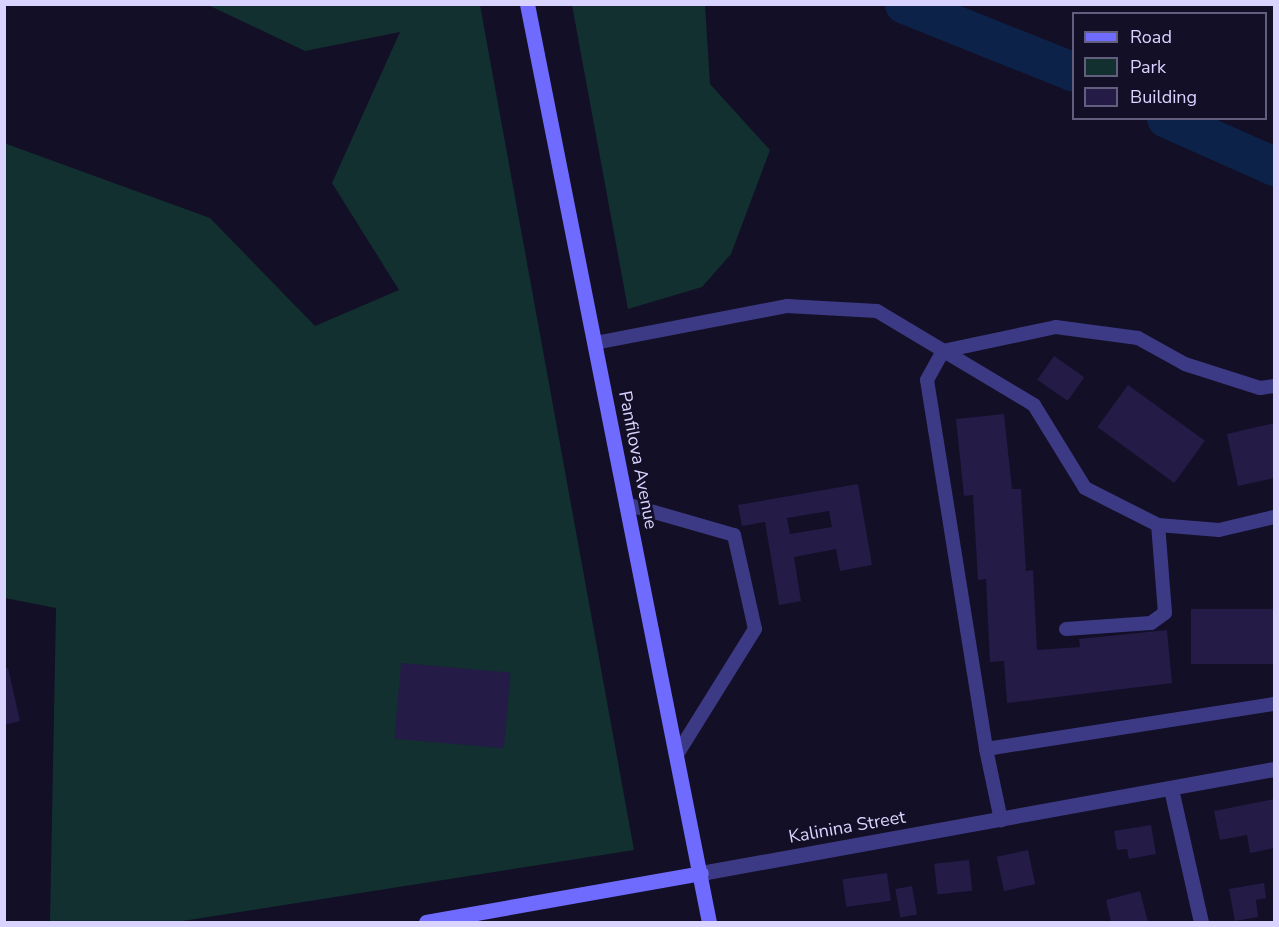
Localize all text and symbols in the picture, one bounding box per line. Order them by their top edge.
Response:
legend [1072,12,1267,120]
text: Road [1130,25,1172,49]
text: Park [1130,55,1166,79]
text: Building [1130,85,1197,109]
street label: Panfilova Avenue [614,389,662,531]
street label: Kalinina Street [787,806,907,848]

